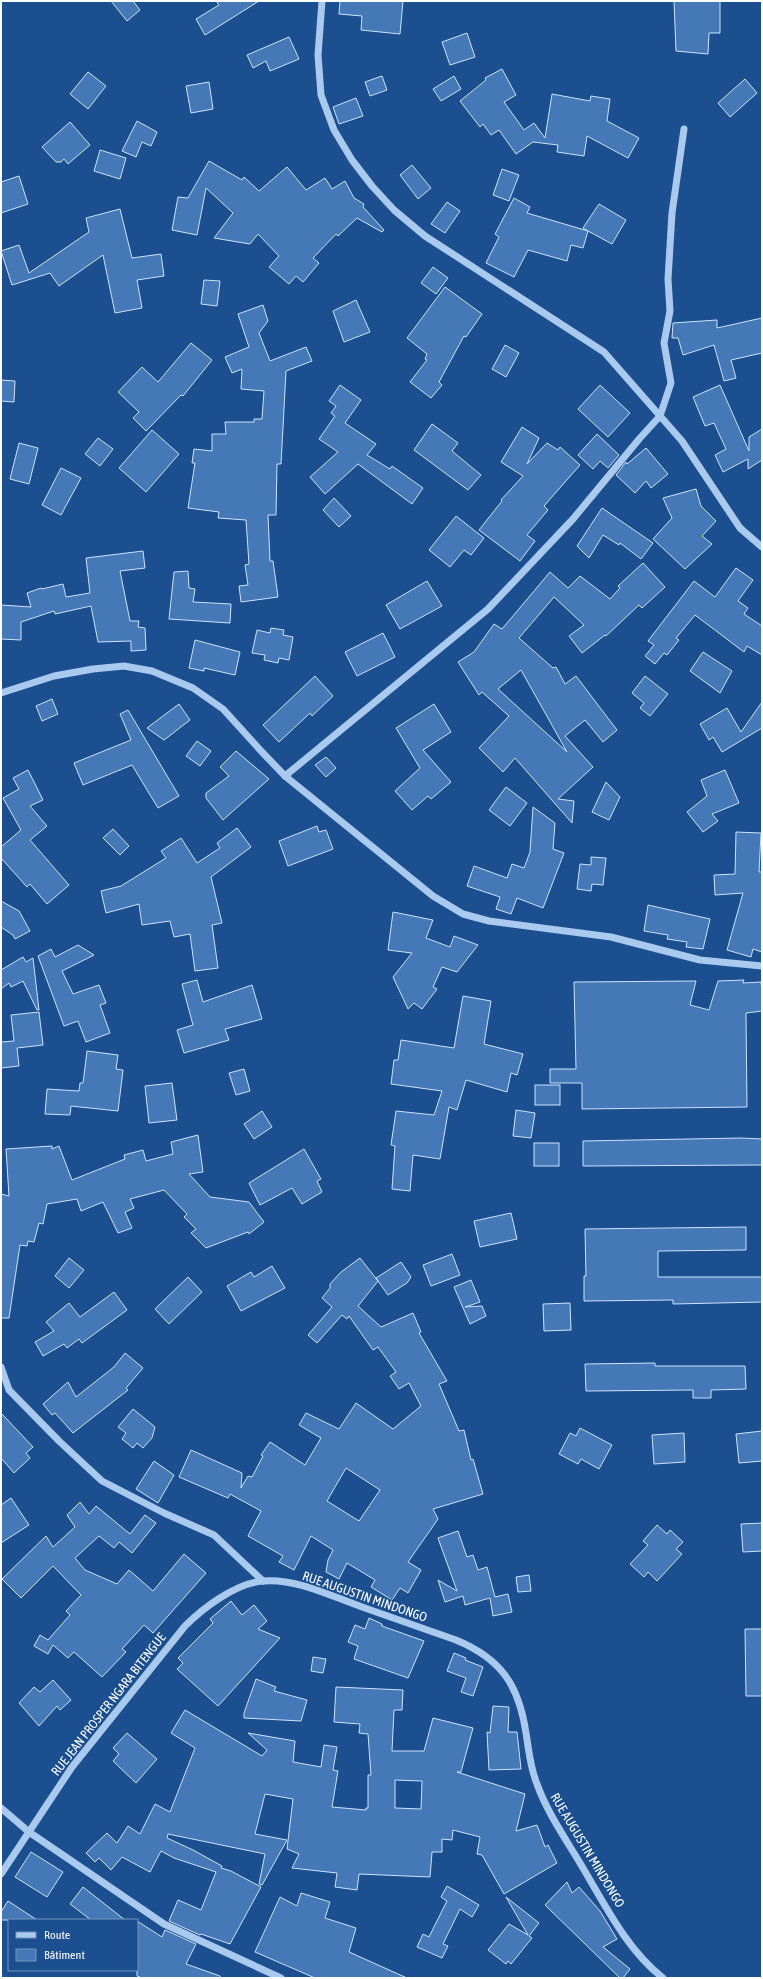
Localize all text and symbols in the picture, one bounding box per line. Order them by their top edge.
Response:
street label: RUE AUGUSTIN MINDONGO [301,1568,429,1625]
street label: RUE JEAN PROSPER NGARA BITENGUE [48,1630,169,1779]
street label: RUE AUGUSTIN MINDONGO [547,1790,628,1910]
legend [8,1919,138,1971]
text: Route [44,1928,70,1942]
text: Bâtiment [44,1948,85,1962]

